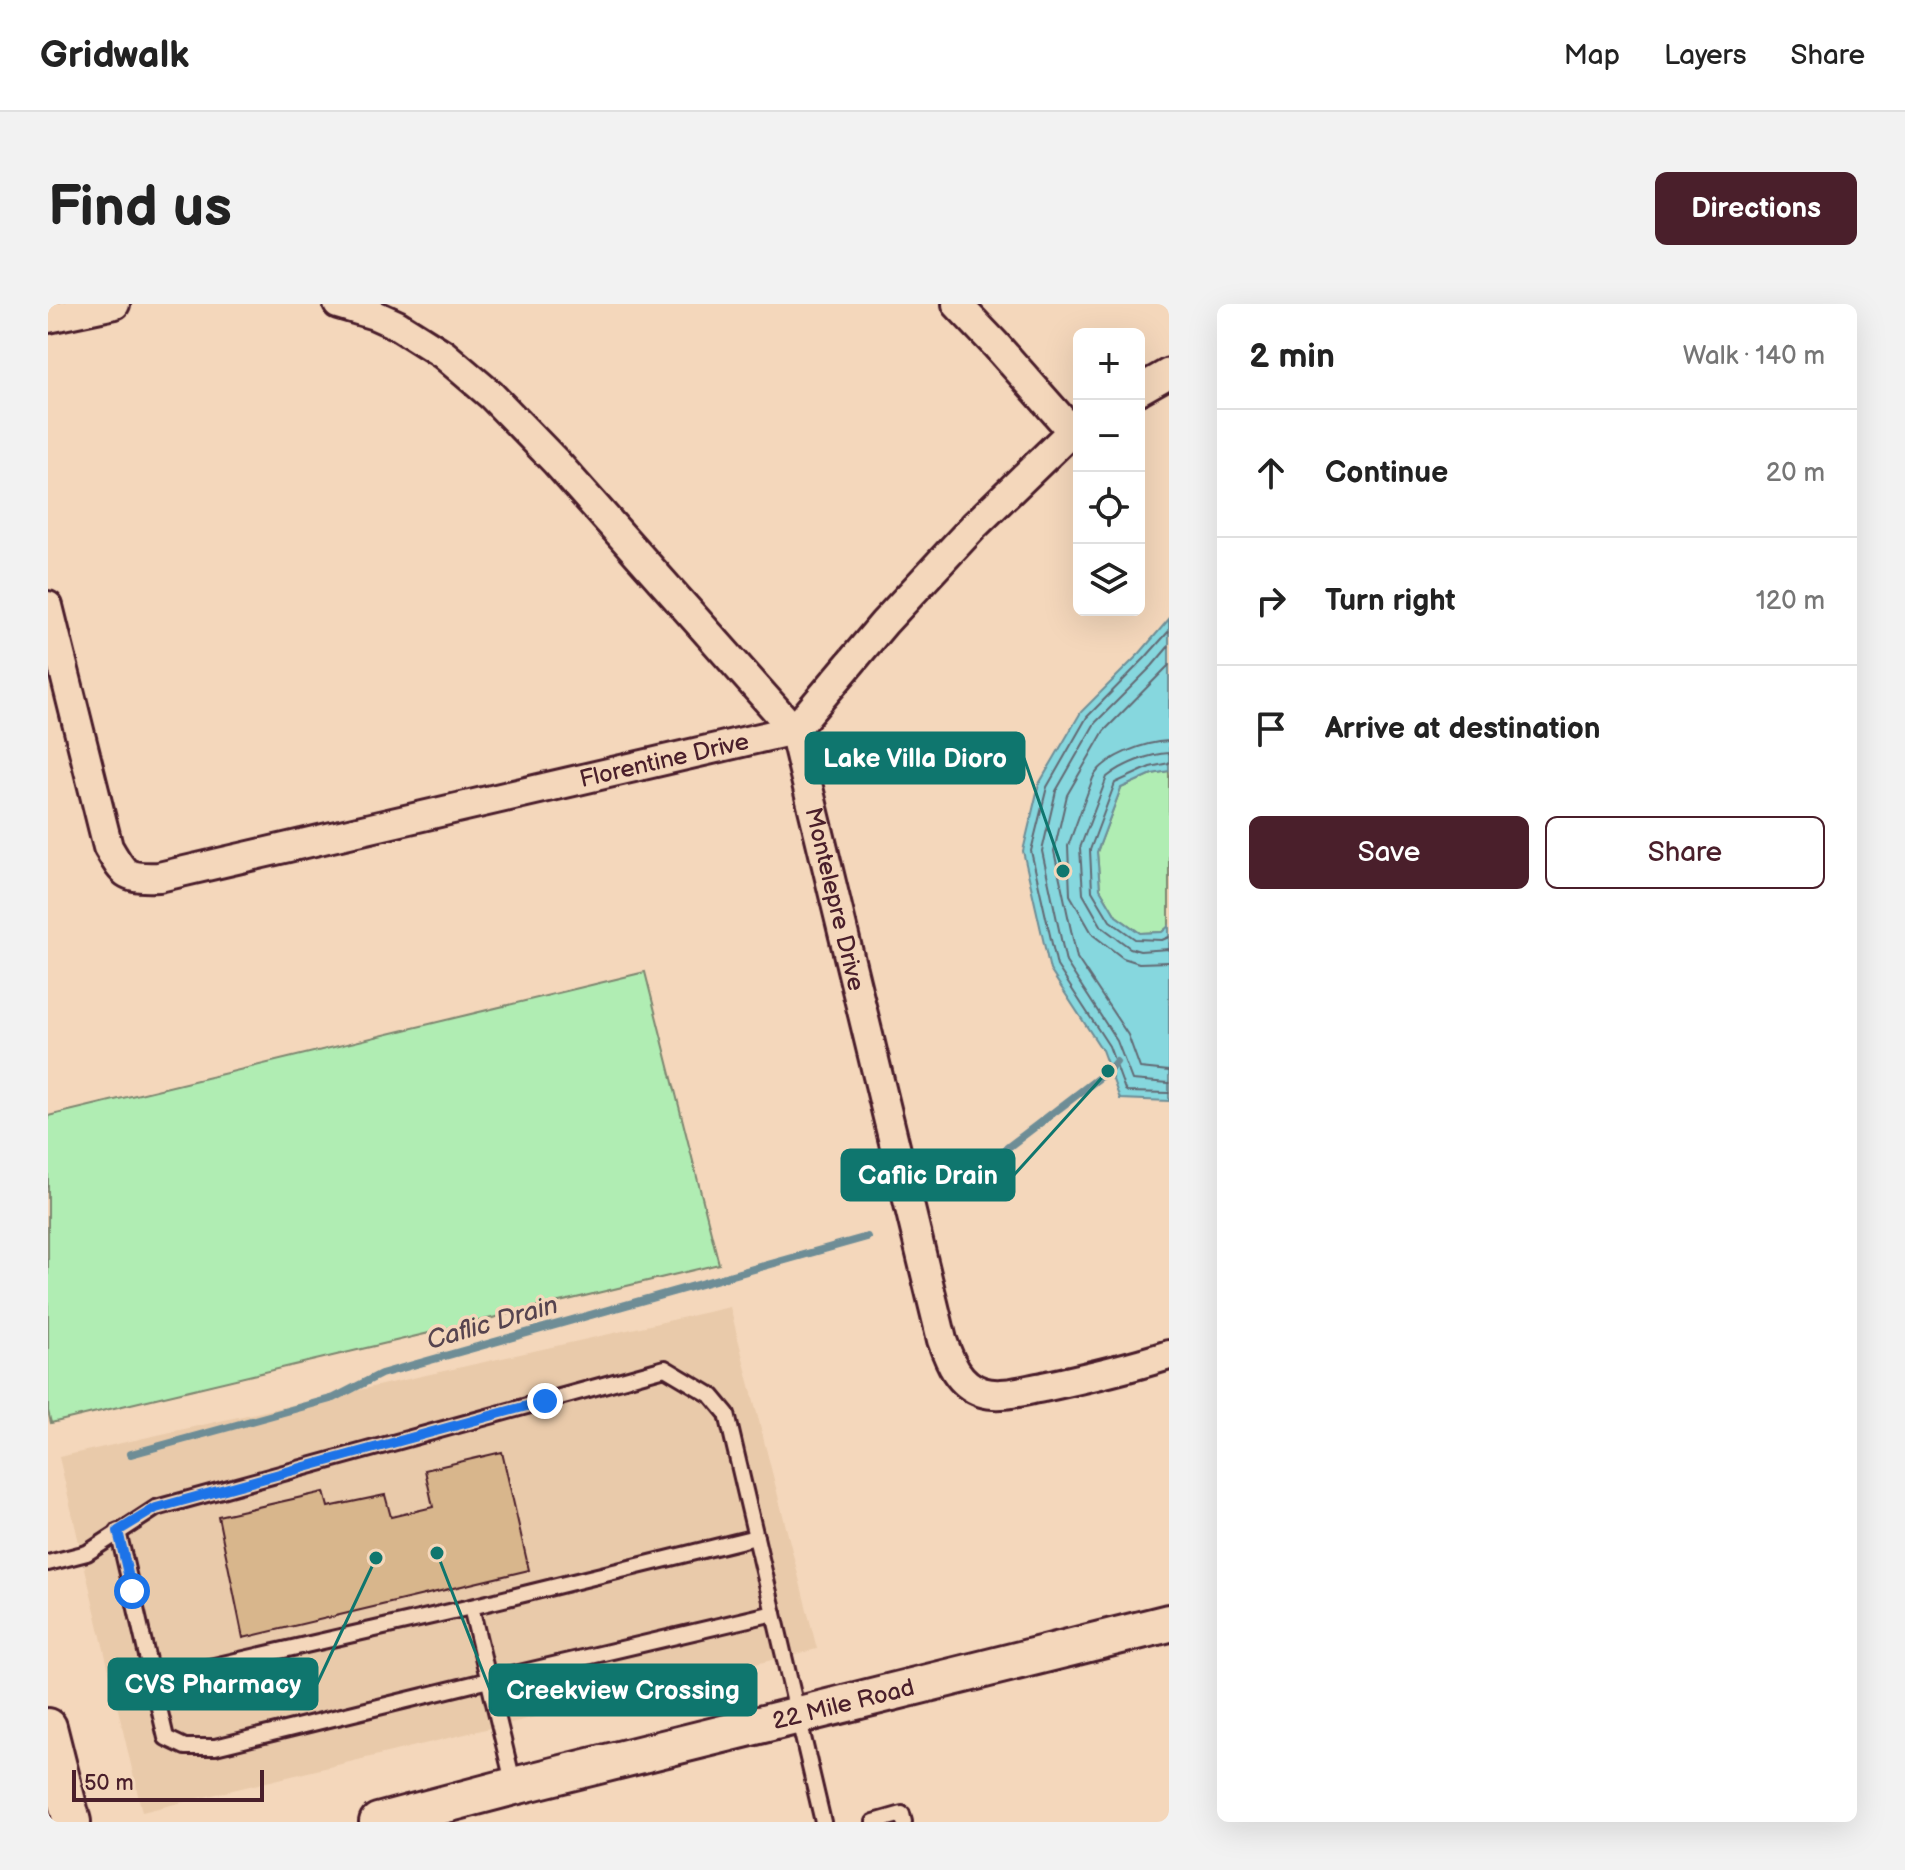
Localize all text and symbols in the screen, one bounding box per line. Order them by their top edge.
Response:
text: Gridwalk [40,33,189,78]
text: Map [1564,39,1620,72]
text: Layers [1664,39,1747,72]
text: Share [1791,39,1865,72]
button: Directions [1655,172,1857,245]
text: Find us [48,175,232,242]
map controls [1073,328,1145,616]
button: + [1073,328,1145,400]
text: 2 min [1249,336,1335,377]
text: Walk · 140 m [1683,341,1825,372]
button: − [1073,400,1145,472]
icon: ahead [1249,451,1293,495]
text: Continue [1325,455,1448,491]
text: 20 m [1766,458,1825,489]
button: locate [1073,472,1145,544]
button: layers [1073,544,1145,616]
icon: right [1249,579,1293,623]
text: Turn right [1325,583,1456,619]
text: 120 m [1756,586,1825,617]
icon: arrive [1249,707,1293,751]
text: Arrive at destination [1325,711,1601,747]
street label: Florentine Drive [577,727,752,794]
callout: Lake Villa Dioro [806,733,1024,783]
text: Lake Villa Dioro [823,744,1007,775]
street label: Montelepre Drive [798,805,871,994]
button: Save [1249,816,1529,889]
button: Share [1545,816,1825,889]
callout: Caflic Drain [842,1150,1014,1200]
text: Caflic Drain [858,1161,998,1192]
water label: Caflic Drain [423,1290,562,1357]
route end [527,1383,563,1419]
route start [114,1573,150,1609]
callout: CVS Pharmacy [109,1659,317,1709]
callout: Creekview Crossing [490,1665,756,1715]
text: CVS Pharmacy [125,1670,301,1701]
street label: 22 Mile Road [769,1673,917,1736]
text: Creekview Crossing [506,1676,740,1707]
scale bar [72,1766,264,1802]
text: 50 m [84,1770,134,1797]

